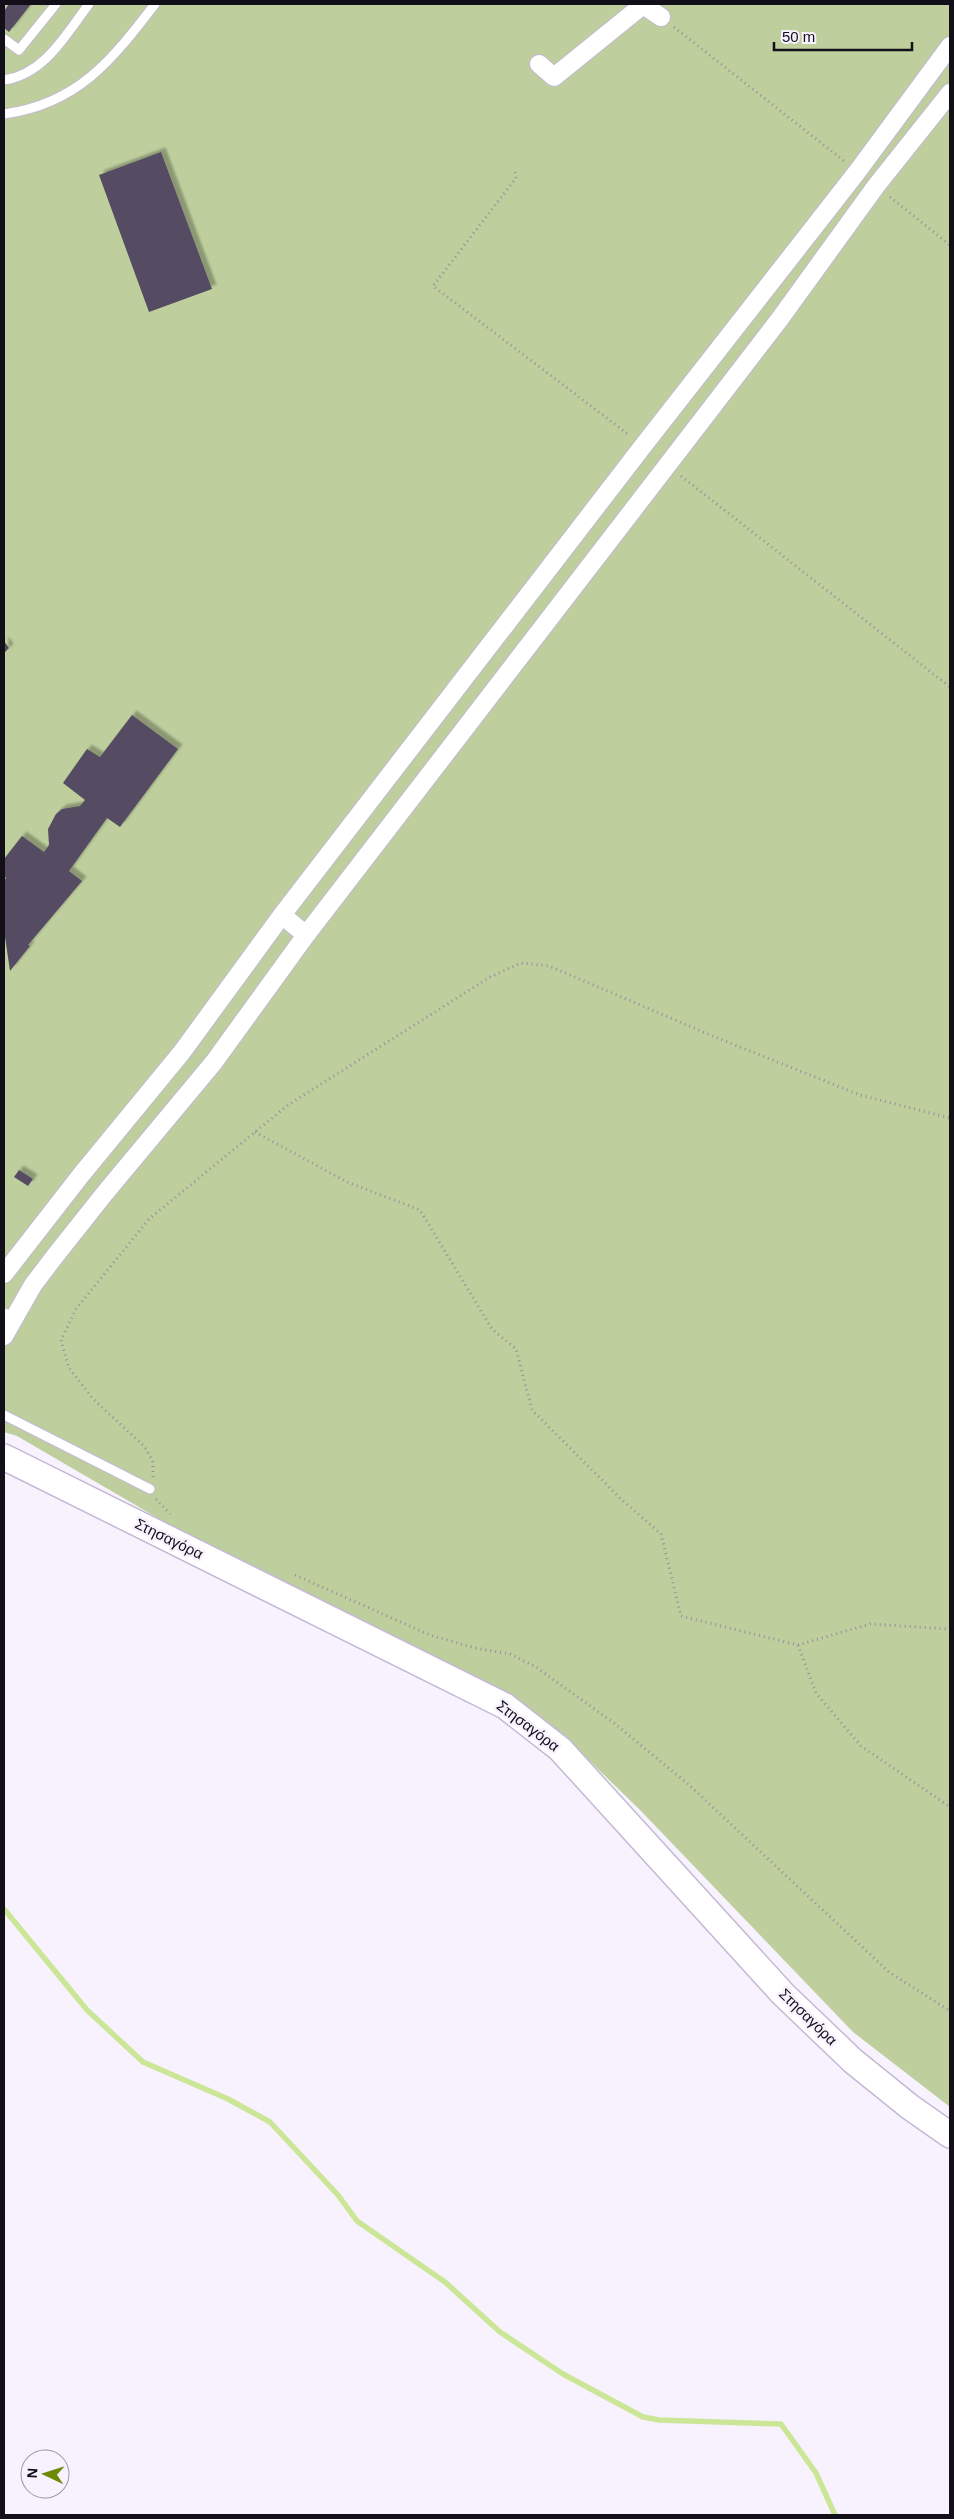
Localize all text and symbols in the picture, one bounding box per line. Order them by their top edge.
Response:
scale bar [774,20,912,52]
text: 50 m [782,28,815,45]
street label: Στησαγόρα [132,1515,206,1563]
street label: Στησαγόρα [494,1697,563,1755]
street label: Στησαγόρα [776,1985,841,2049]
north arrow [20,2449,70,2499]
text: N [24,2467,40,2479]

